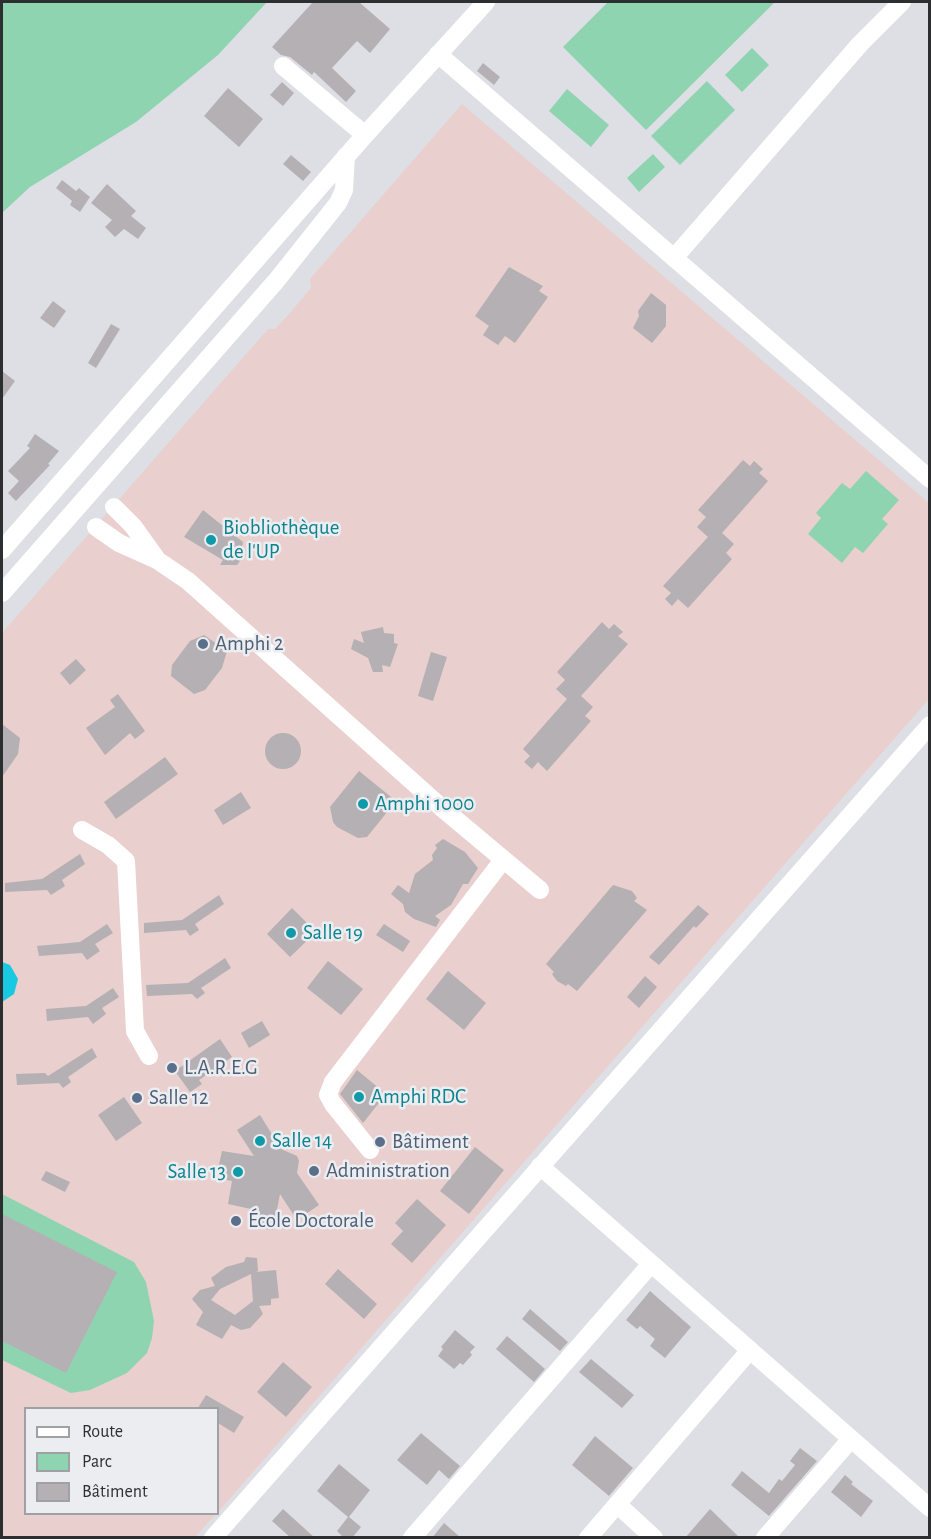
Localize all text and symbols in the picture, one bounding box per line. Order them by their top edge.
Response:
place label: Biobliothèque de l'UP [223,515,339,565]
marker: Biobliothèque de l'UP [204,533,218,547]
place label: Amphi 2 [215,631,283,657]
marker: Amphi 2 [196,637,210,651]
place label: Amphi 1000 [375,791,474,817]
marker: Amphi 1000 [356,797,370,811]
place label: Salle 19 [303,920,363,946]
marker: Salle 19 [284,926,298,940]
place label: L.A.R.E.G [184,1055,258,1081]
marker: L.A.R.E.G [165,1061,179,1075]
place label: Amphi RDC [371,1084,466,1110]
place label: Salle 12 [149,1085,208,1111]
marker: Amphi RDC [352,1090,366,1104]
marker: Salle 12 [130,1091,144,1105]
place label: Salle 14 [272,1128,332,1154]
place label: Bâtiment [392,1129,469,1155]
marker: Salle 14 [253,1134,267,1148]
marker: Bâtiment [373,1135,387,1149]
place label: Administration [326,1158,450,1184]
place label: Salle 13 [167,1159,226,1185]
marker: Administration [307,1164,321,1178]
marker: Salle 13 [231,1165,245,1179]
place label: École Doctorale [248,1208,374,1234]
marker: École Doctorale [229,1214,243,1228]
legend [24,1407,219,1515]
text: Route [82,1423,123,1441]
text: Parc [82,1453,112,1471]
text: Bâtiment [82,1483,148,1501]

